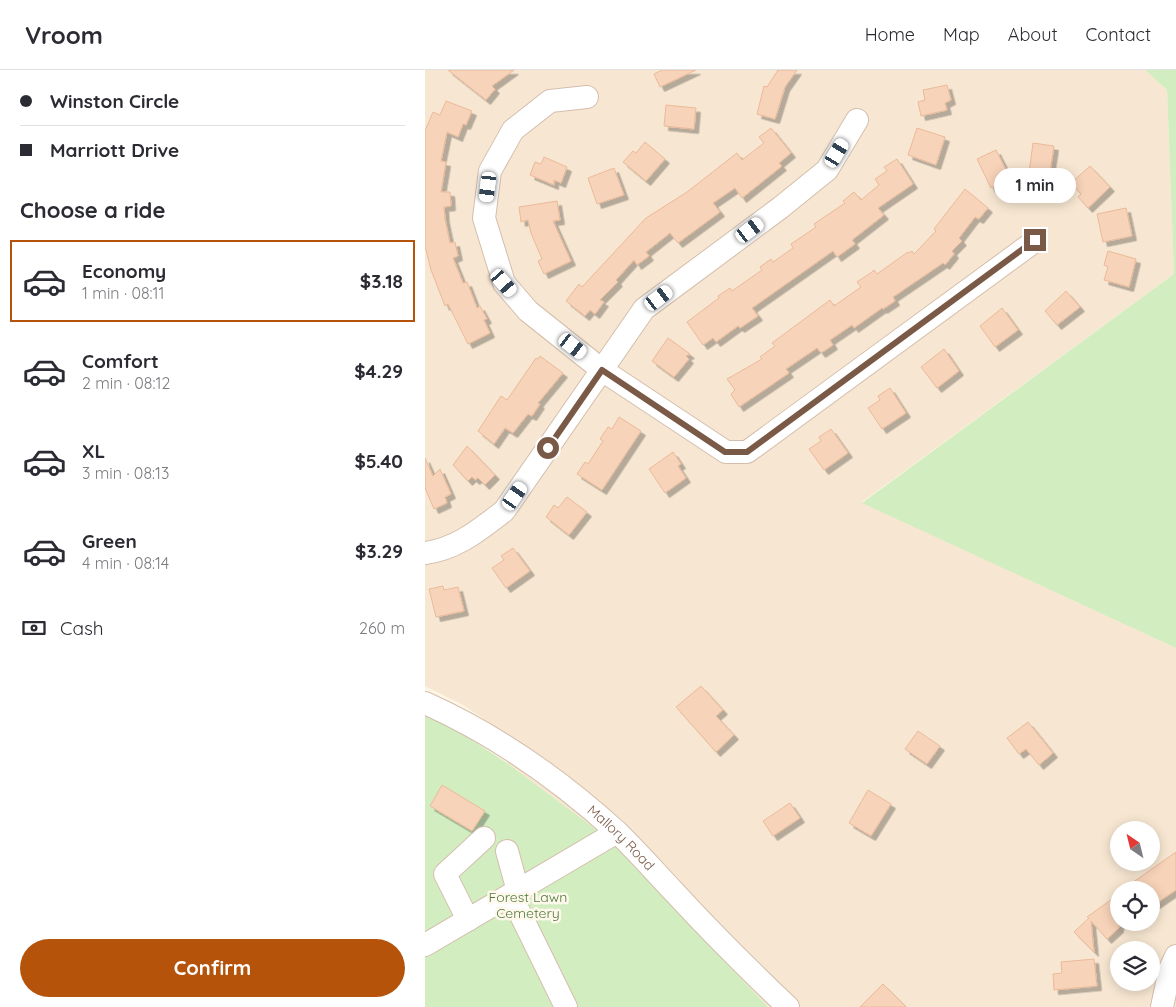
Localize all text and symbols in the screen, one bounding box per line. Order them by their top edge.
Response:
text: Vroom [25,20,103,50]
text: Home [865,23,915,46]
text: Map [943,23,980,46]
text: About [1008,23,1058,46]
text: Contact [1086,23,1151,46]
text: Winston Circle [50,89,179,113]
car [822,136,851,170]
text: Marriott Drive [50,138,179,162]
callout: 1 min [994,168,1076,202]
car [478,171,497,203]
text: 1 min [1016,175,1054,195]
text: Choose a ride [20,196,165,224]
car [733,215,766,245]
route end [1024,229,1046,251]
icon: car [22,259,67,304]
text: Economy [82,259,166,283]
car [488,267,519,299]
text: $3.18 [360,269,403,293]
text: 1 min · 08:11 [82,283,164,303]
car [642,283,675,313]
car [556,331,589,361]
icon: car [22,349,67,394]
text: Comfort [82,349,159,373]
text: $4.29 [354,359,403,383]
text: 2 min · 08:12 [82,373,170,393]
route start [537,437,559,459]
icon: car [22,439,67,484]
text: XL [82,439,105,463]
text: $5.40 [354,449,403,473]
text: 3 min · 08:13 [82,463,169,483]
car [500,479,529,513]
icon: car [22,529,67,574]
text: Green [82,529,137,553]
text: $3.29 [355,539,403,563]
text: 4 min · 08:14 [82,553,169,573]
icon: cash [20,614,48,642]
text: Cash [60,616,104,640]
text: 260 m [359,618,405,638]
street label: Mallory Road [584,801,658,874]
north arrow [1110,821,1160,871]
map controls [1110,821,1160,991]
button: locate [1110,881,1160,931]
park label: Forest Lawn Cemetery [489,888,567,922]
button: Confirm [20,939,405,997]
button: layers [1110,941,1160,991]

